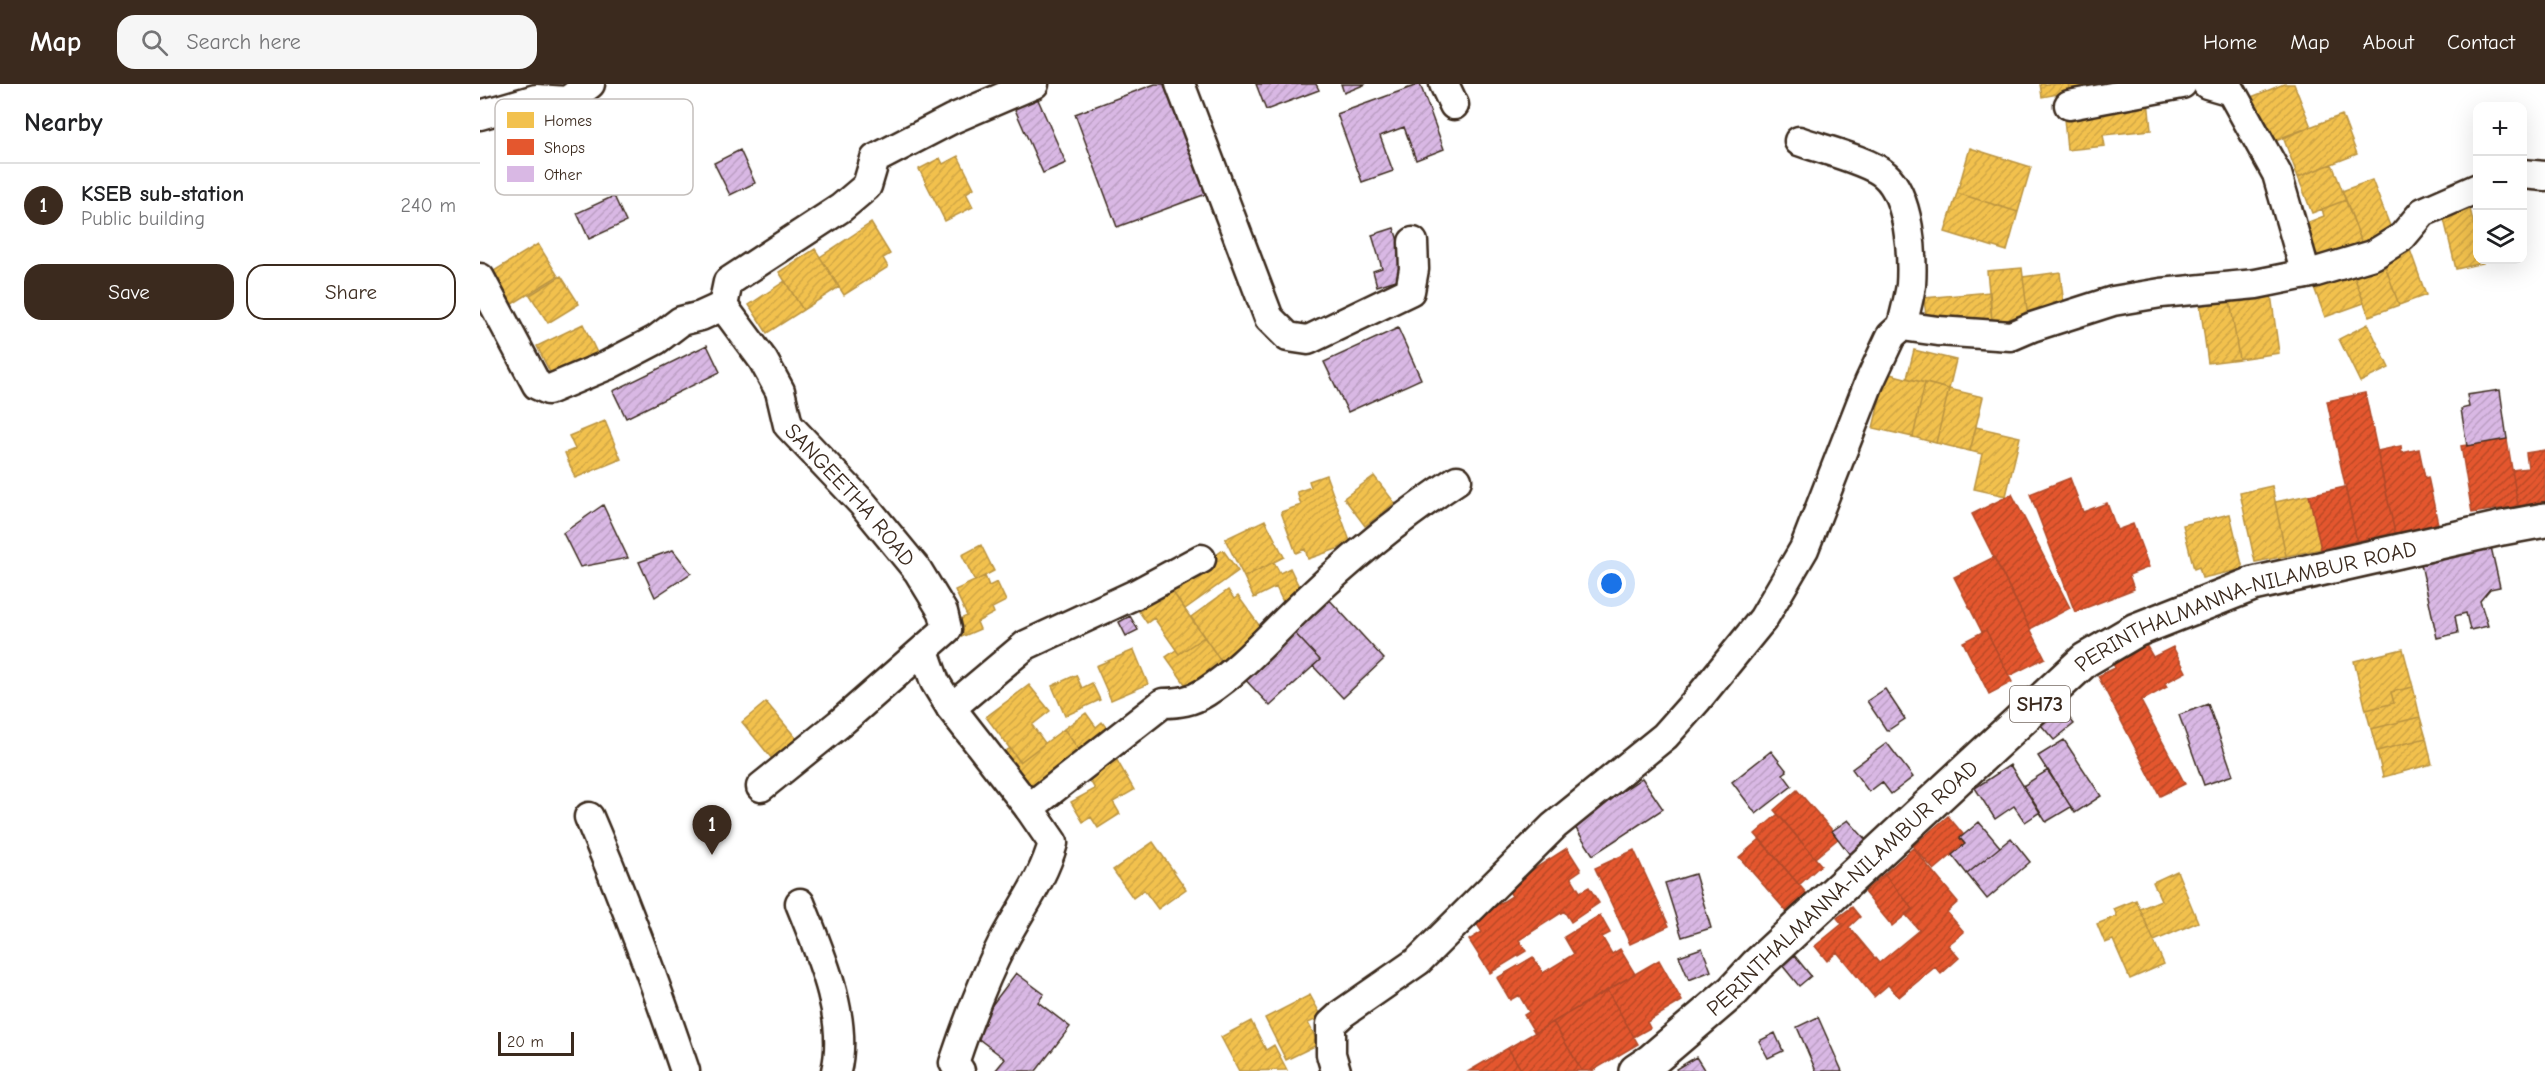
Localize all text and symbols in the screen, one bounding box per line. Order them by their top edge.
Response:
search box [117,15,537,69]
text: Map [30,26,81,58]
icon: search [138,26,171,59]
text: Search here [186,29,301,55]
text: Home [2203,30,2257,54]
text: Map [2290,30,2330,54]
text: About [2363,30,2414,54]
text: Contact [2447,30,2515,54]
legend [495,99,693,195]
map controls [2473,102,2527,264]
button: + [2473,102,2527,156]
text: Nearby [24,108,103,138]
text: Homes [544,112,592,130]
text: Shops [544,139,585,157]
button: − [2473,156,2527,210]
text: Other [544,166,582,184]
text: KSEB sub-station [81,181,244,207]
text: 1 [40,194,47,217]
text: 240 m [401,194,456,217]
text: Public building [81,207,205,230]
button: layers [2473,210,2527,264]
button: Save [24,264,234,320]
button: Share [246,264,456,320]
street label: SANGEETHA ROAD [779,418,921,572]
street label: PERINTHALMANNA-NILAMBUR ROAD [2069,536,2419,677]
your location [1597,569,1626,598]
road number: SH73 [2010,686,2070,722]
street label: PERINTHALMANNA-NILAMBUR ROAD [1701,755,1983,1022]
pin: 1 [692,806,732,855]
scale bar [498,1029,574,1056]
text: 20 m [507,1033,544,1051]

